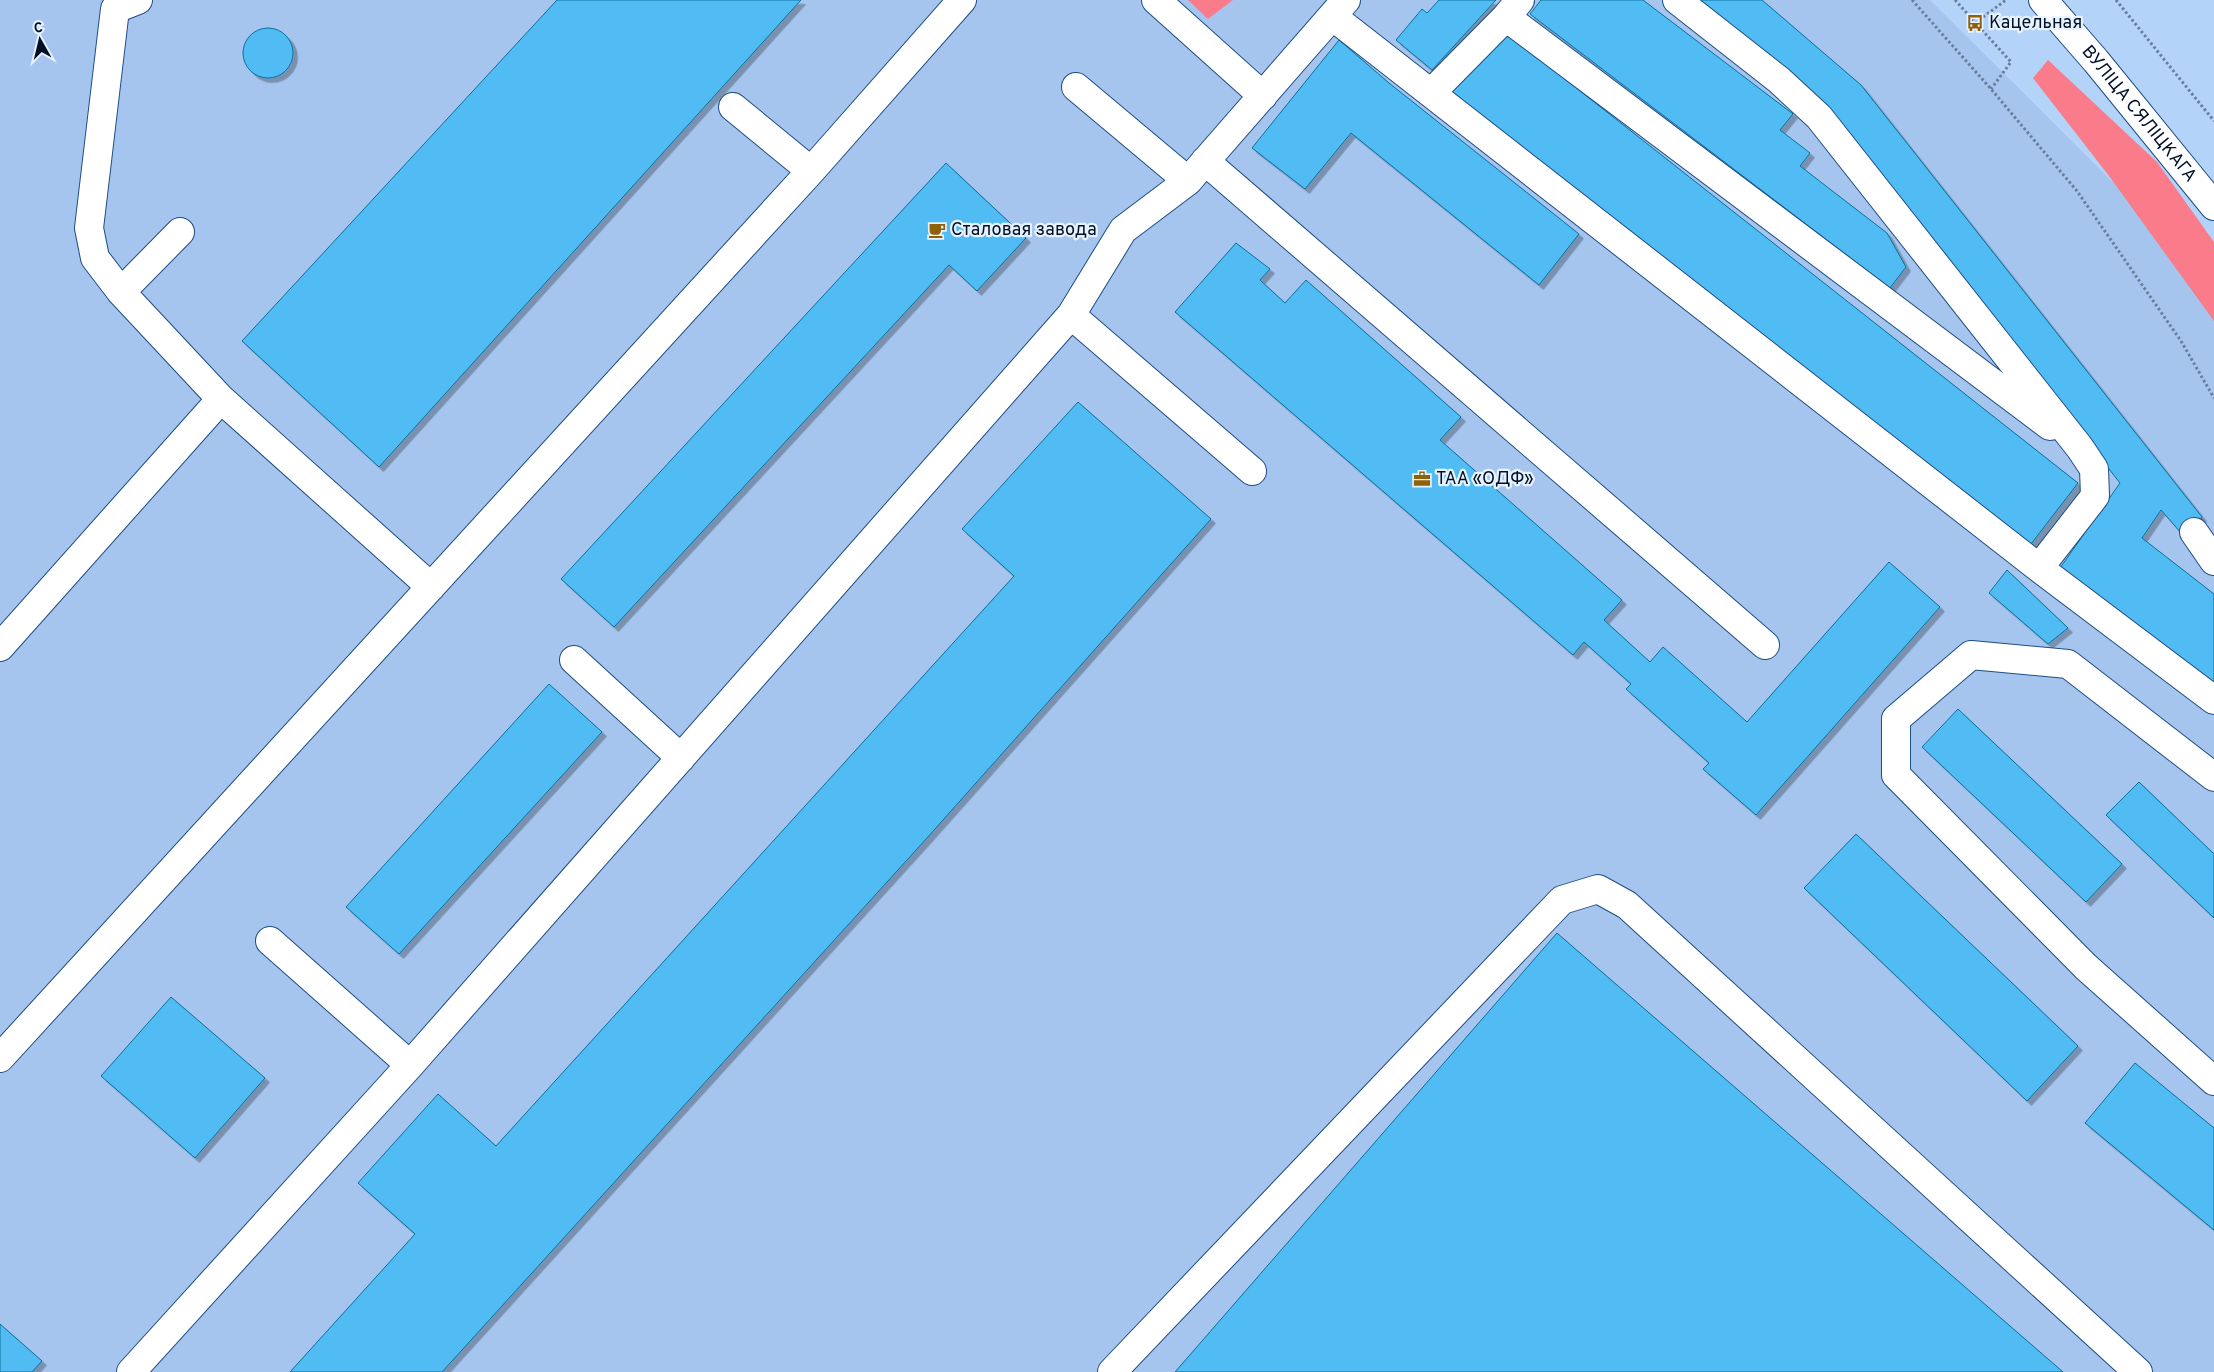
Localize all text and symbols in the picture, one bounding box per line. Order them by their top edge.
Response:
place label: Кацельная [1989,12,2082,35]
bus stop icon: Кацельная [1965,13,1985,33]
north arrow [15,15,65,65]
text: С [33,20,44,38]
street label: ВУЛІЦА СЯЛІЦКАГА [2076,41,2202,187]
place label: Сталовая завода [951,219,1097,242]
cafe icon: Сталовая завода [927,220,947,240]
place label: ТАА «ОДФ» [1436,468,1534,491]
office icon: ТАА «ОДФ» [1412,469,1432,489]

